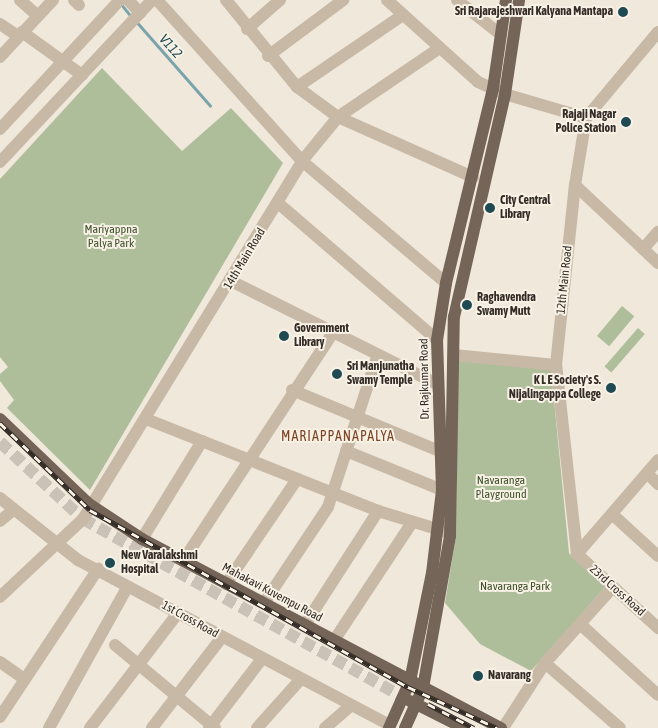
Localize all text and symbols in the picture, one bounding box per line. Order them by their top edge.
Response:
place label: Sri Rajarajeshwari Kalyana Mantapa [455,5,613,19]
marker: Sri Rajarajeshwari Kalyana Mantapa [617,6,629,18]
water label: V112 [156,30,186,62]
place label: Rajaji Nagar Police Station [555,108,616,136]
marker: Rajaji Nagar Police Station [620,116,632,128]
place label: City Central Library [500,194,550,222]
marker: City Central Library [484,202,496,214]
park label: Mariyappna Palya Park [84,223,138,251]
street label: 14th Main Road [221,226,269,292]
street label: 12th Main Road [554,245,576,315]
place label: Raghavendra Swamy Mutt [477,291,536,319]
marker: Raghavendra Swamy Mutt [461,299,473,311]
place label: Government Library [294,322,349,350]
marker: Government Library [278,330,290,342]
street label: Dr. Rajkumar Road [417,338,433,420]
place label: Sri Manjunatha Swamy Temple [347,360,414,388]
marker: Sri Manjunatha Swamy Temple [331,368,343,380]
place label: K L E Society's S. Nijalingappa College [509,374,601,402]
marker: K L E Society's S. Nijalingappa College [605,382,617,394]
district label: MARIAPPANAPALYA [279,428,397,444]
park label: Navaranga Playground [475,474,527,502]
place label: New Varalakshmi Hospital [121,549,198,577]
marker: New Varalakshmi Hospital [103,556,117,570]
street label: Mahakavi Kuvempu Road [219,560,325,626]
street label: 23rd Cross Road [586,562,648,620]
park label: Navaranga Park [480,580,550,594]
street label: 1st Cross Road [159,599,221,641]
place label: Navarang [488,669,531,683]
marker: Navarang [472,670,484,682]

